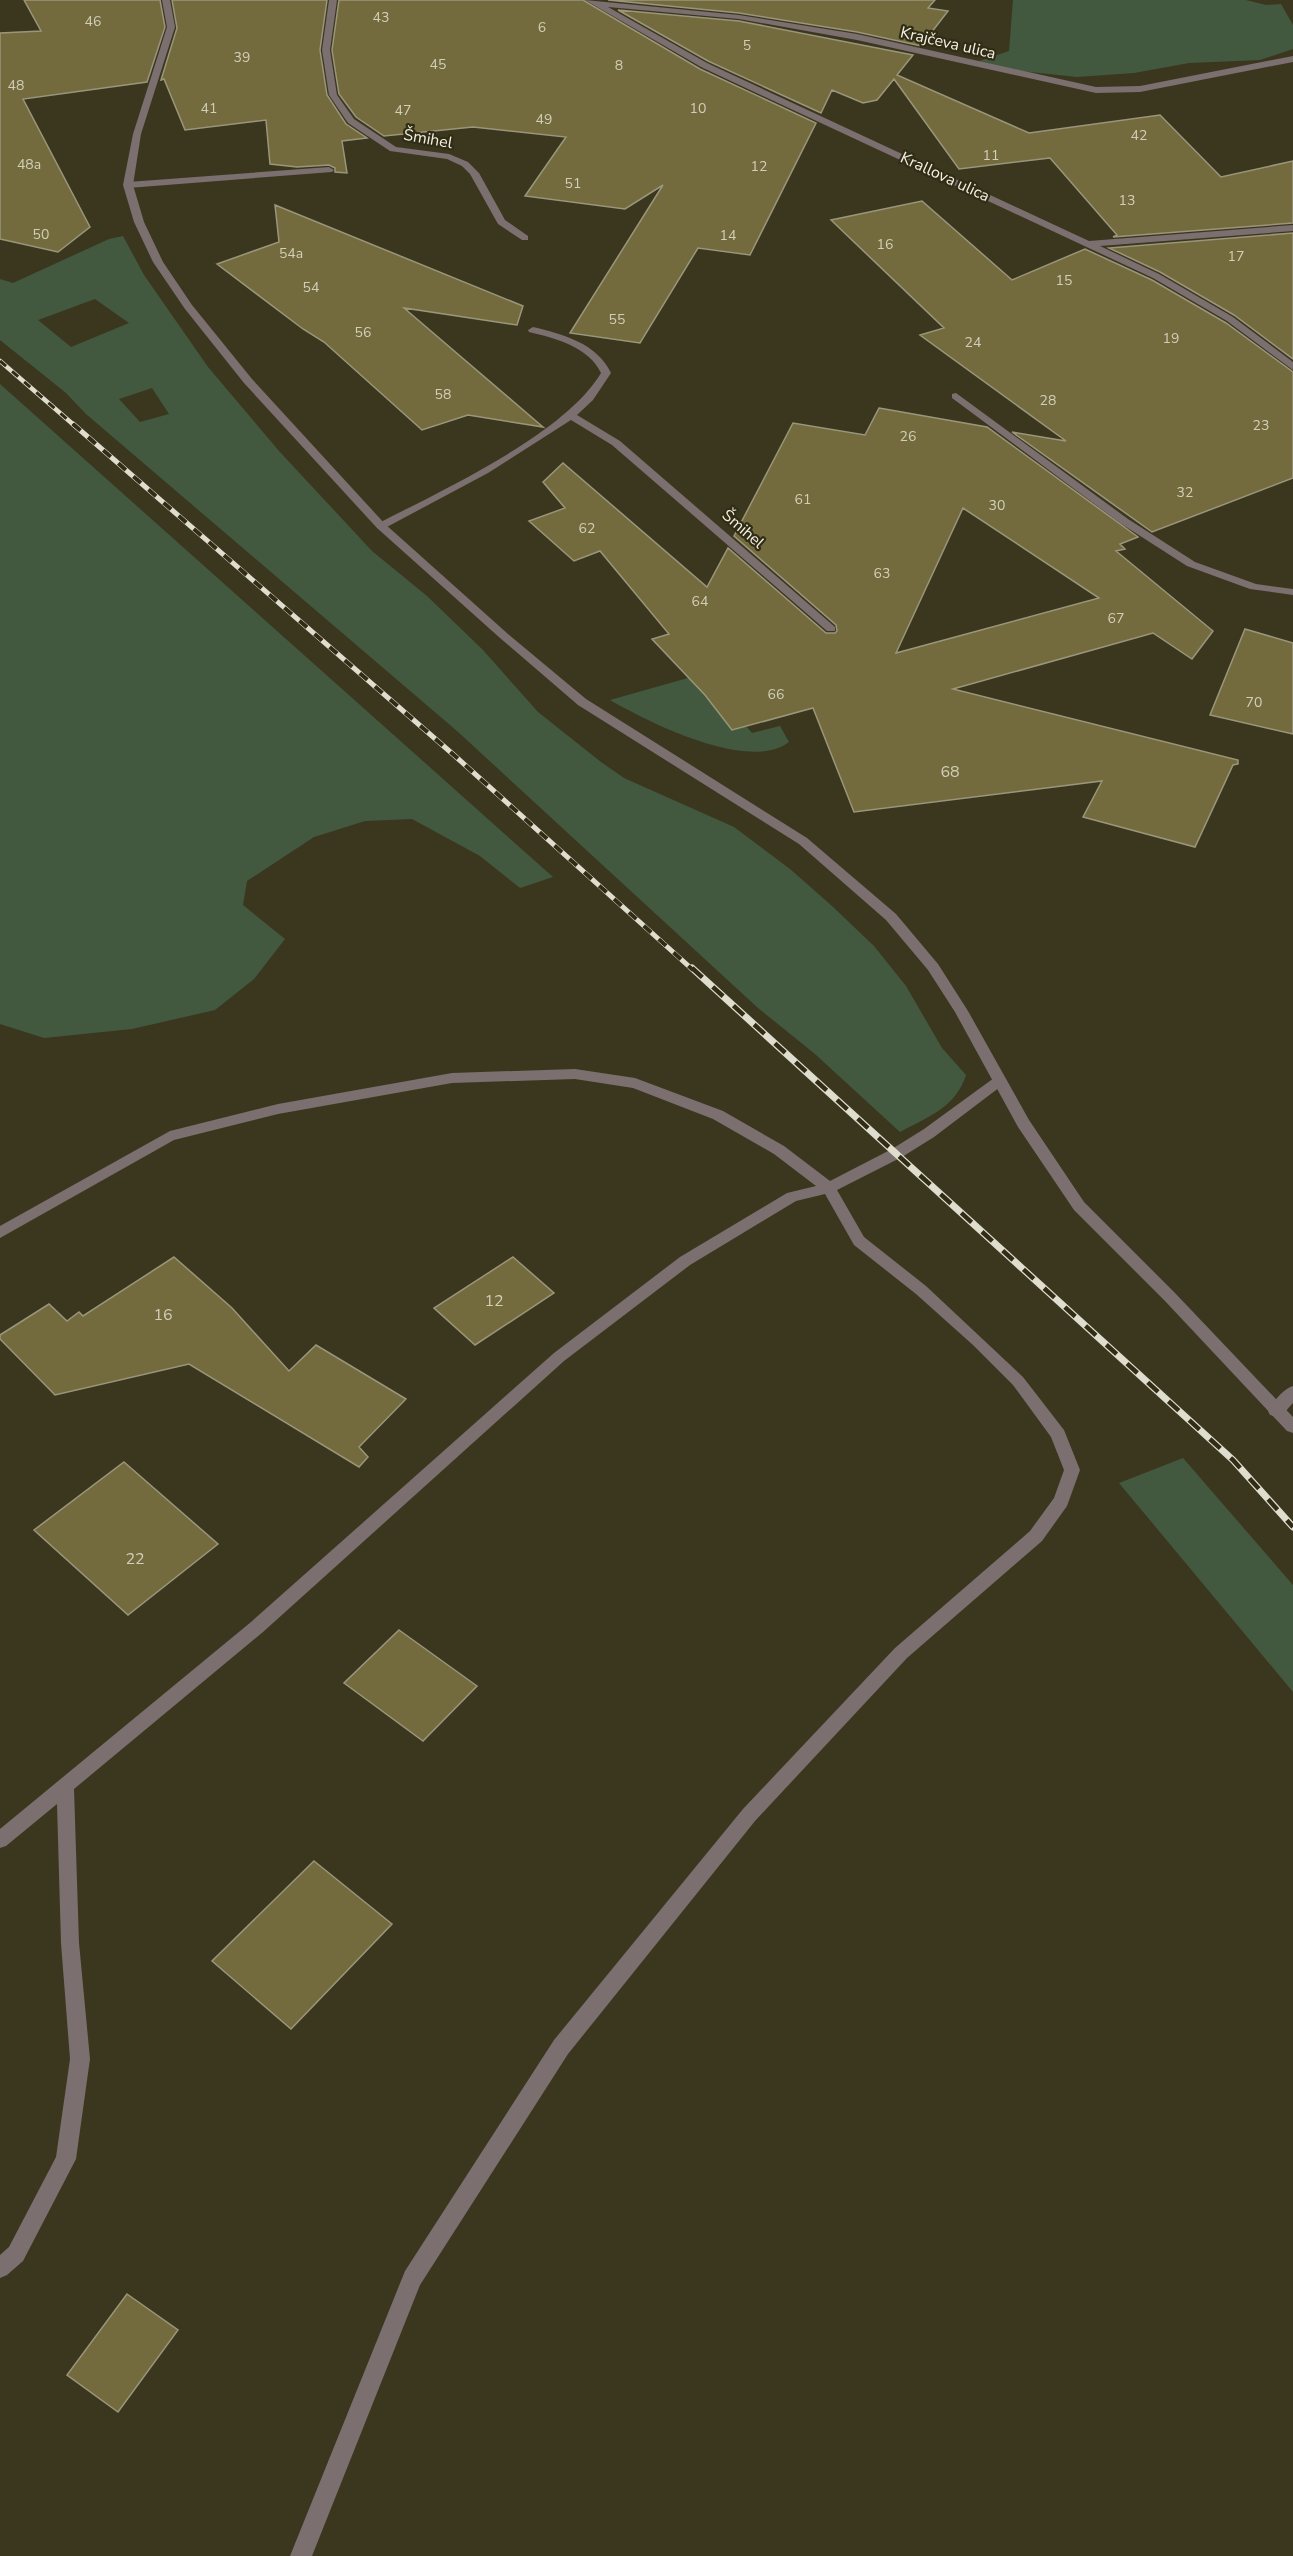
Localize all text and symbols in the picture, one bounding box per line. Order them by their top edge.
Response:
house number: 43 [373,8,389,27]
house number: 46 [85,12,101,31]
house number: 6 [538,18,546,37]
street label: Krajčeva ulica [898,21,998,65]
house number: 5 [743,36,751,55]
house number: 39 [234,48,250,67]
house number: 45 [430,55,446,74]
house number: 8 [615,56,623,75]
house number: 48 [8,76,24,95]
house number: 41 [201,99,217,118]
house number: 10 [690,99,706,118]
house number: 47 [395,101,411,120]
house number: 49 [536,110,552,129]
street label: Šmihel [402,124,455,154]
house number: 42 [1131,126,1147,145]
house number: 11 [983,146,999,165]
street label: Krallova ulica [897,147,993,207]
house number: 48a [17,155,41,174]
house number: 12 [751,157,767,176]
house number: 51 [565,174,581,193]
house number: 13 [1119,191,1135,210]
house number: 50 [33,225,49,244]
house number: 14 [720,226,736,245]
house number: 16 [877,235,893,254]
house number: 54a [279,244,303,263]
house number: 17 [1228,247,1244,266]
house number: 15 [1056,271,1072,290]
house number: 54 [303,278,319,297]
house number: 55 [609,310,625,329]
house number: 56 [355,323,371,342]
house number: 19 [1163,329,1179,348]
house number: 24 [965,333,981,352]
house number: 58 [435,385,451,404]
house number: 28 [1040,391,1056,410]
house number: 23 [1253,416,1269,435]
house number: 26 [900,427,916,446]
house number: 32 [1177,483,1193,502]
house number: 61 [795,490,811,509]
house number: 30 [989,496,1005,515]
street label: Šmihel [717,504,769,554]
house number: 62 [579,519,595,538]
house number: 63 [874,564,890,583]
house number: 64 [692,592,708,611]
house number: 67 [1108,609,1124,628]
house number: 66 [768,685,784,704]
house number: 70 [1246,693,1262,712]
house number: 68 [940,761,960,783]
house number: 12 [484,1290,504,1312]
house number: 16 [153,1304,173,1326]
house number: 22 [125,1548,145,1570]

